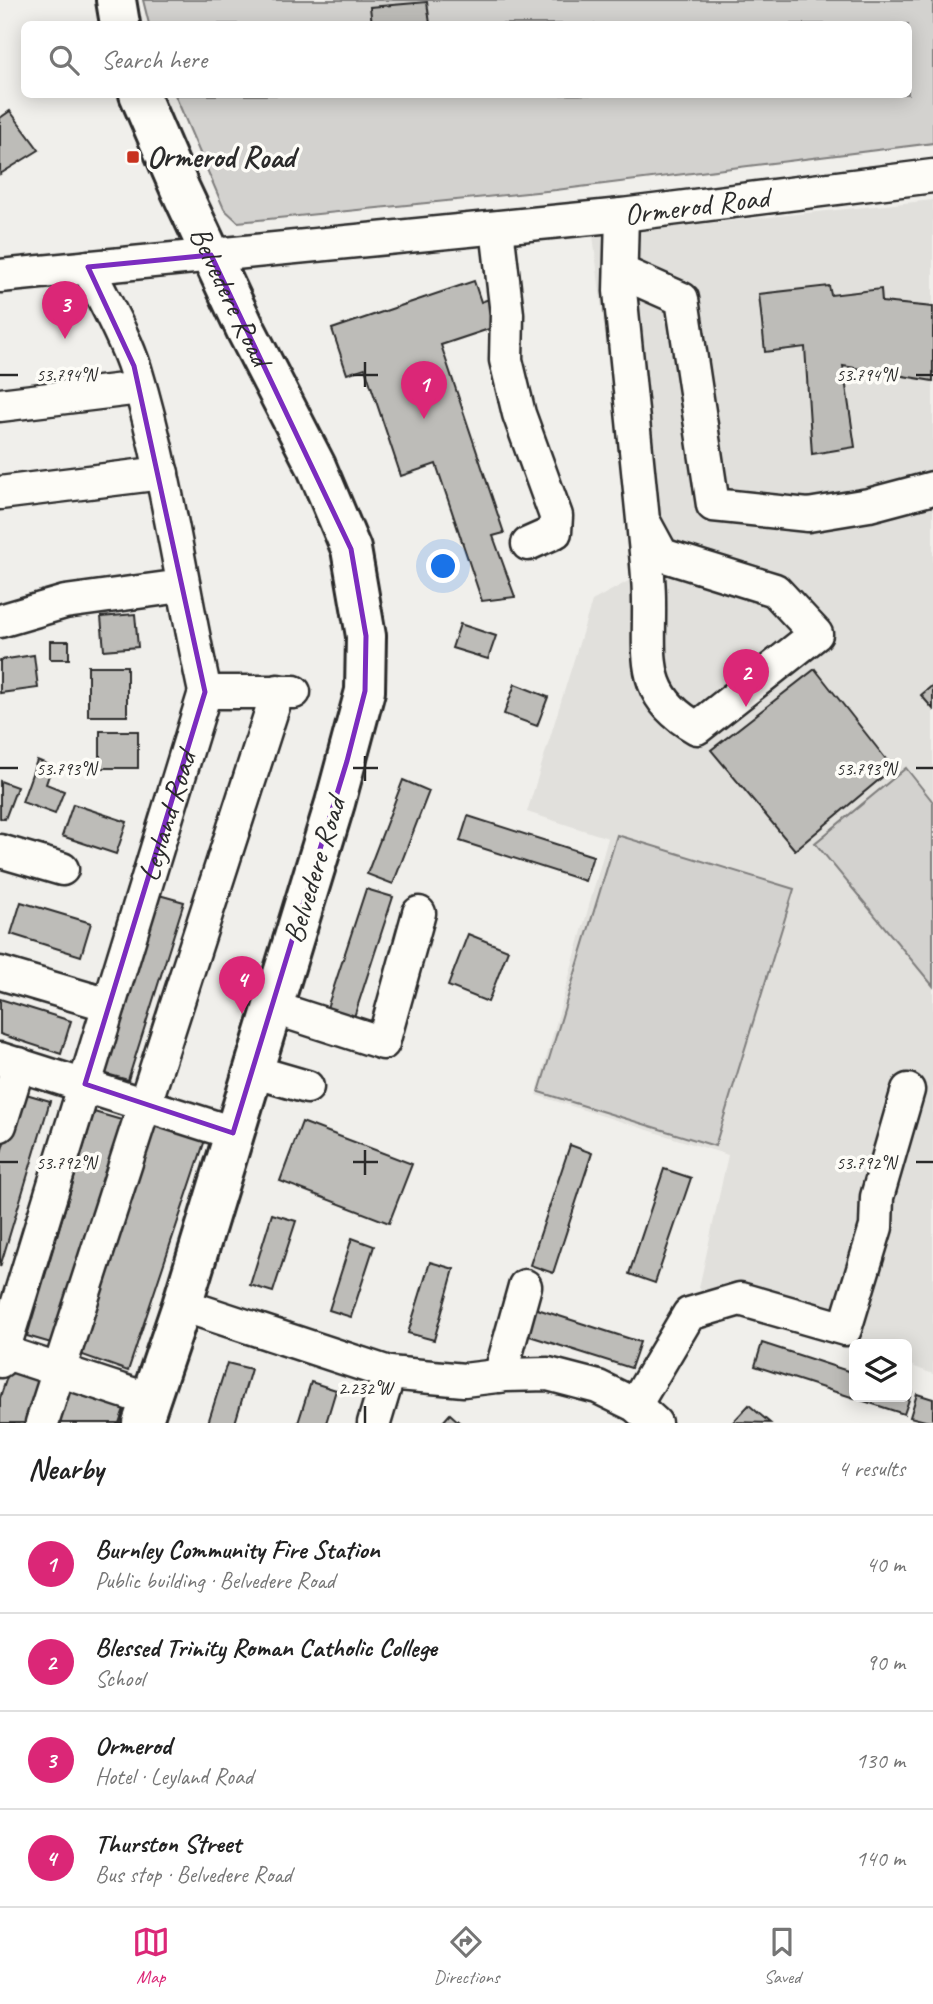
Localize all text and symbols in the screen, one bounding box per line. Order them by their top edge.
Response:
search box [21,21,912,98]
icon: search [45,41,83,79]
text: Search here [101,43,207,76]
place label: Ormerod Road [147,138,300,176]
marker: Ormerod Road [125,149,141,165]
street label: Ormerod Road [622,177,775,234]
street label: Belvedere Road [181,220,282,376]
pin: 3 [42,281,88,339]
pin: 1 [401,361,447,419]
text: 53.794°N [36,364,99,386]
text: 53.794°N [836,364,899,386]
your location [426,549,460,583]
pin: 2 [723,649,769,707]
street label: Leyland Road [129,742,206,886]
text: 53.793°N [36,758,99,780]
text: 53.793°N [836,758,899,780]
street label: Belvedere Road [274,789,355,947]
pin: 4 [219,956,265,1014]
text: 53.792°N [36,1152,99,1174]
text: 53.792°N [836,1152,899,1174]
map controls [849,1339,912,1402]
button: layers [849,1339,912,1402]
text: 2.232°W [338,1377,395,1399]
text: Nearby [28,1450,104,1488]
text: 4 results [838,1454,905,1483]
text: Burnley Community Fire Station [95,1533,380,1566]
text: 1 [46,1550,56,1579]
text: 40 m [866,1550,905,1579]
text: Public building · Belvedere Road [95,1566,335,1595]
text: Blessed Trinity Roman Catholic College [95,1631,437,1664]
text: 2 [46,1648,56,1677]
text: 90 m [866,1648,905,1677]
text: School [95,1664,144,1693]
text: Ormerod [95,1729,171,1762]
text: 3 [46,1746,56,1775]
text: 130 m [856,1746,905,1775]
text: Hotel · Leyland Road [95,1762,253,1791]
text: Thurston Street [95,1827,241,1860]
text: 4 [46,1844,56,1873]
text: 140 m [856,1844,905,1873]
text: Bus stop · Belvedere Road [95,1860,292,1889]
tab: Map [132,1923,170,1989]
tab: Directions [433,1923,500,1989]
tab: Saved [763,1923,801,1989]

